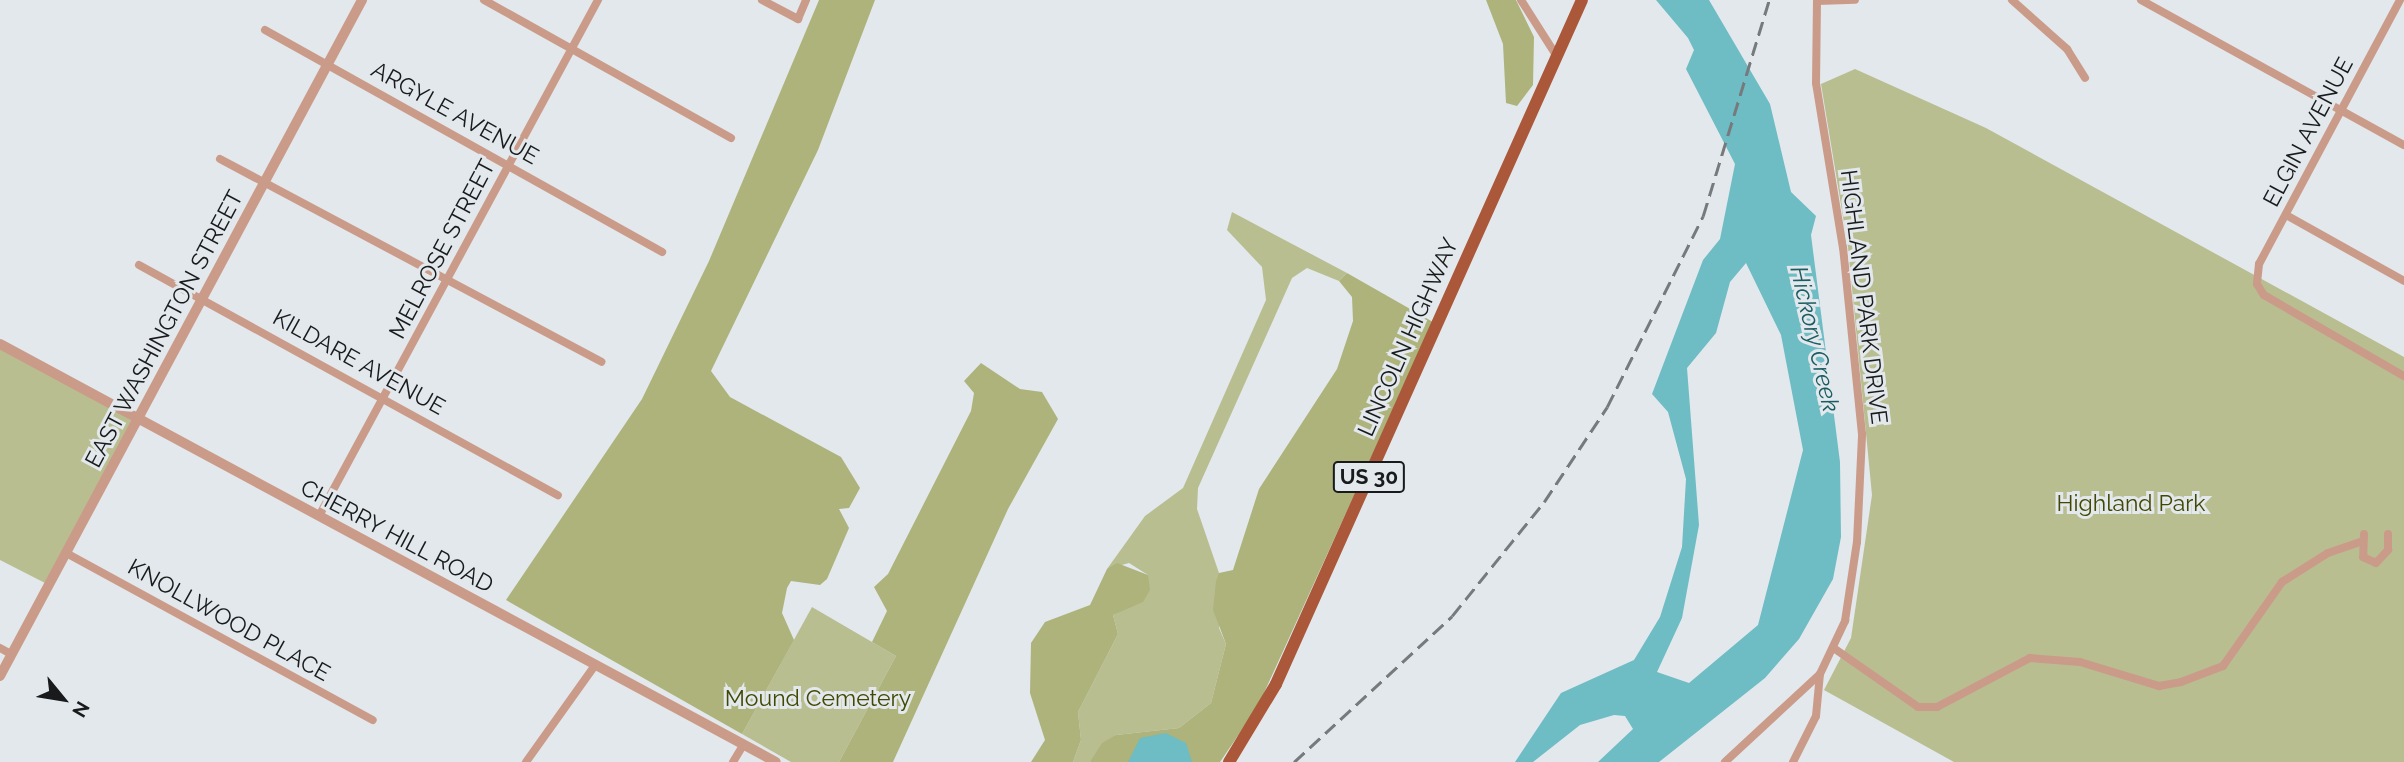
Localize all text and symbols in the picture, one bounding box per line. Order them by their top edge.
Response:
street label: ELGIN AVENUE [2257,52,2359,212]
street label: ARGYLE AVENUE [366,55,544,171]
street label: MELROSE STREET [383,155,501,343]
street label: HIGHLAND PARK DRIVE [1835,168,1893,426]
street label: EAST WASHINGTON STREET [79,185,249,473]
street label: LINCOLN HIGHWAY [1352,234,1464,440]
water label: Hickory Creek [1784,263,1846,415]
street label: KILDARE AVENUE [268,303,450,421]
road number: US 30 [1332,460,1406,494]
street label: CHERRY HILL ROAD [295,473,499,599]
park label: Highland Park [2057,489,2205,517]
street label: KNOLLWOOD PLACE [123,553,335,687]
north arrow [28,664,98,734]
park label: Mound Cemetery [725,684,911,712]
text: N [68,698,94,721]

